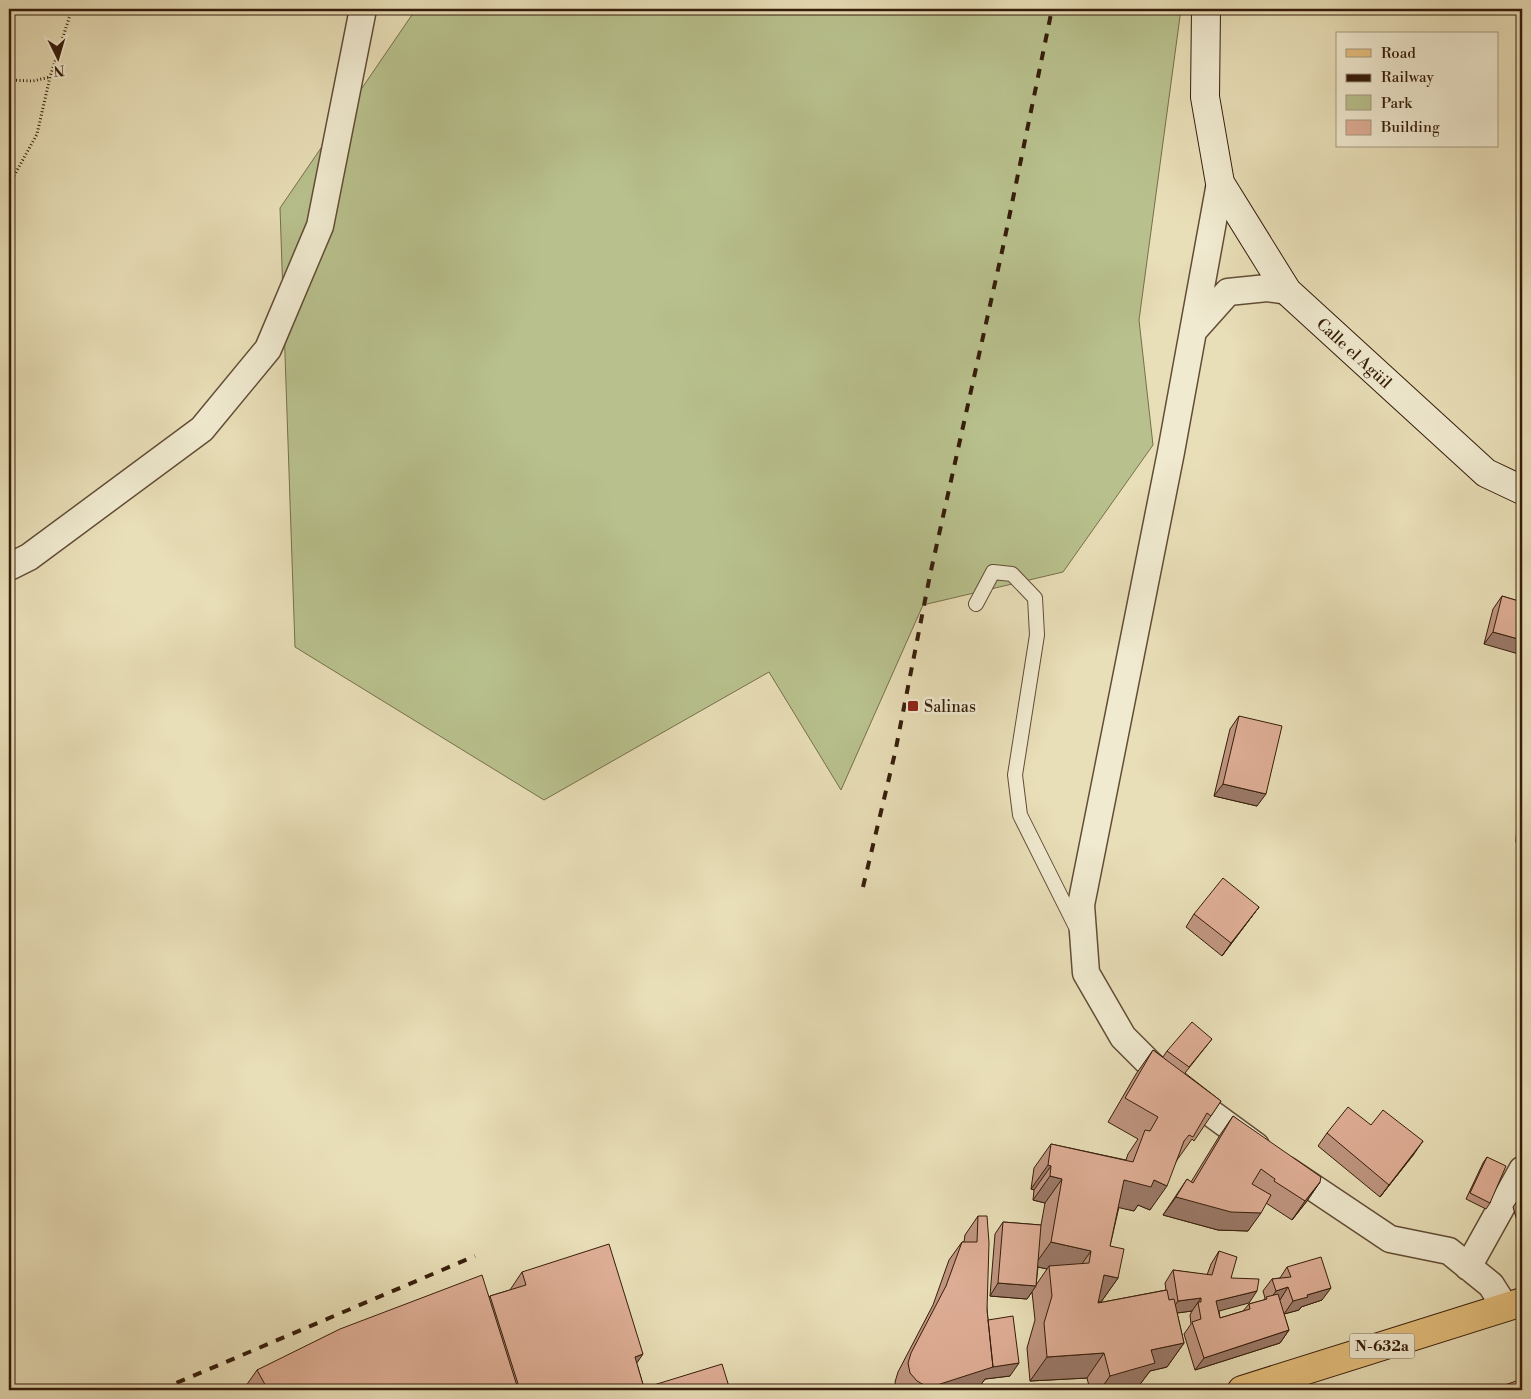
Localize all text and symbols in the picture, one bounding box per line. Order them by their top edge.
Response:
north arrow [32,32,82,82]
legend [1336,32,1498,148]
text: Road [1381,44,1416,63]
text: N [53,61,65,79]
text: Railway [1381,68,1435,87]
text: Park [1381,94,1413,113]
text: Building [1380,118,1440,137]
street label: Calle el Agüil [1312,314,1396,393]
place label: Salinas [924,697,976,717]
marker: Salinas [906,699,920,713]
road number: N-632a [1350,1334,1414,1358]

